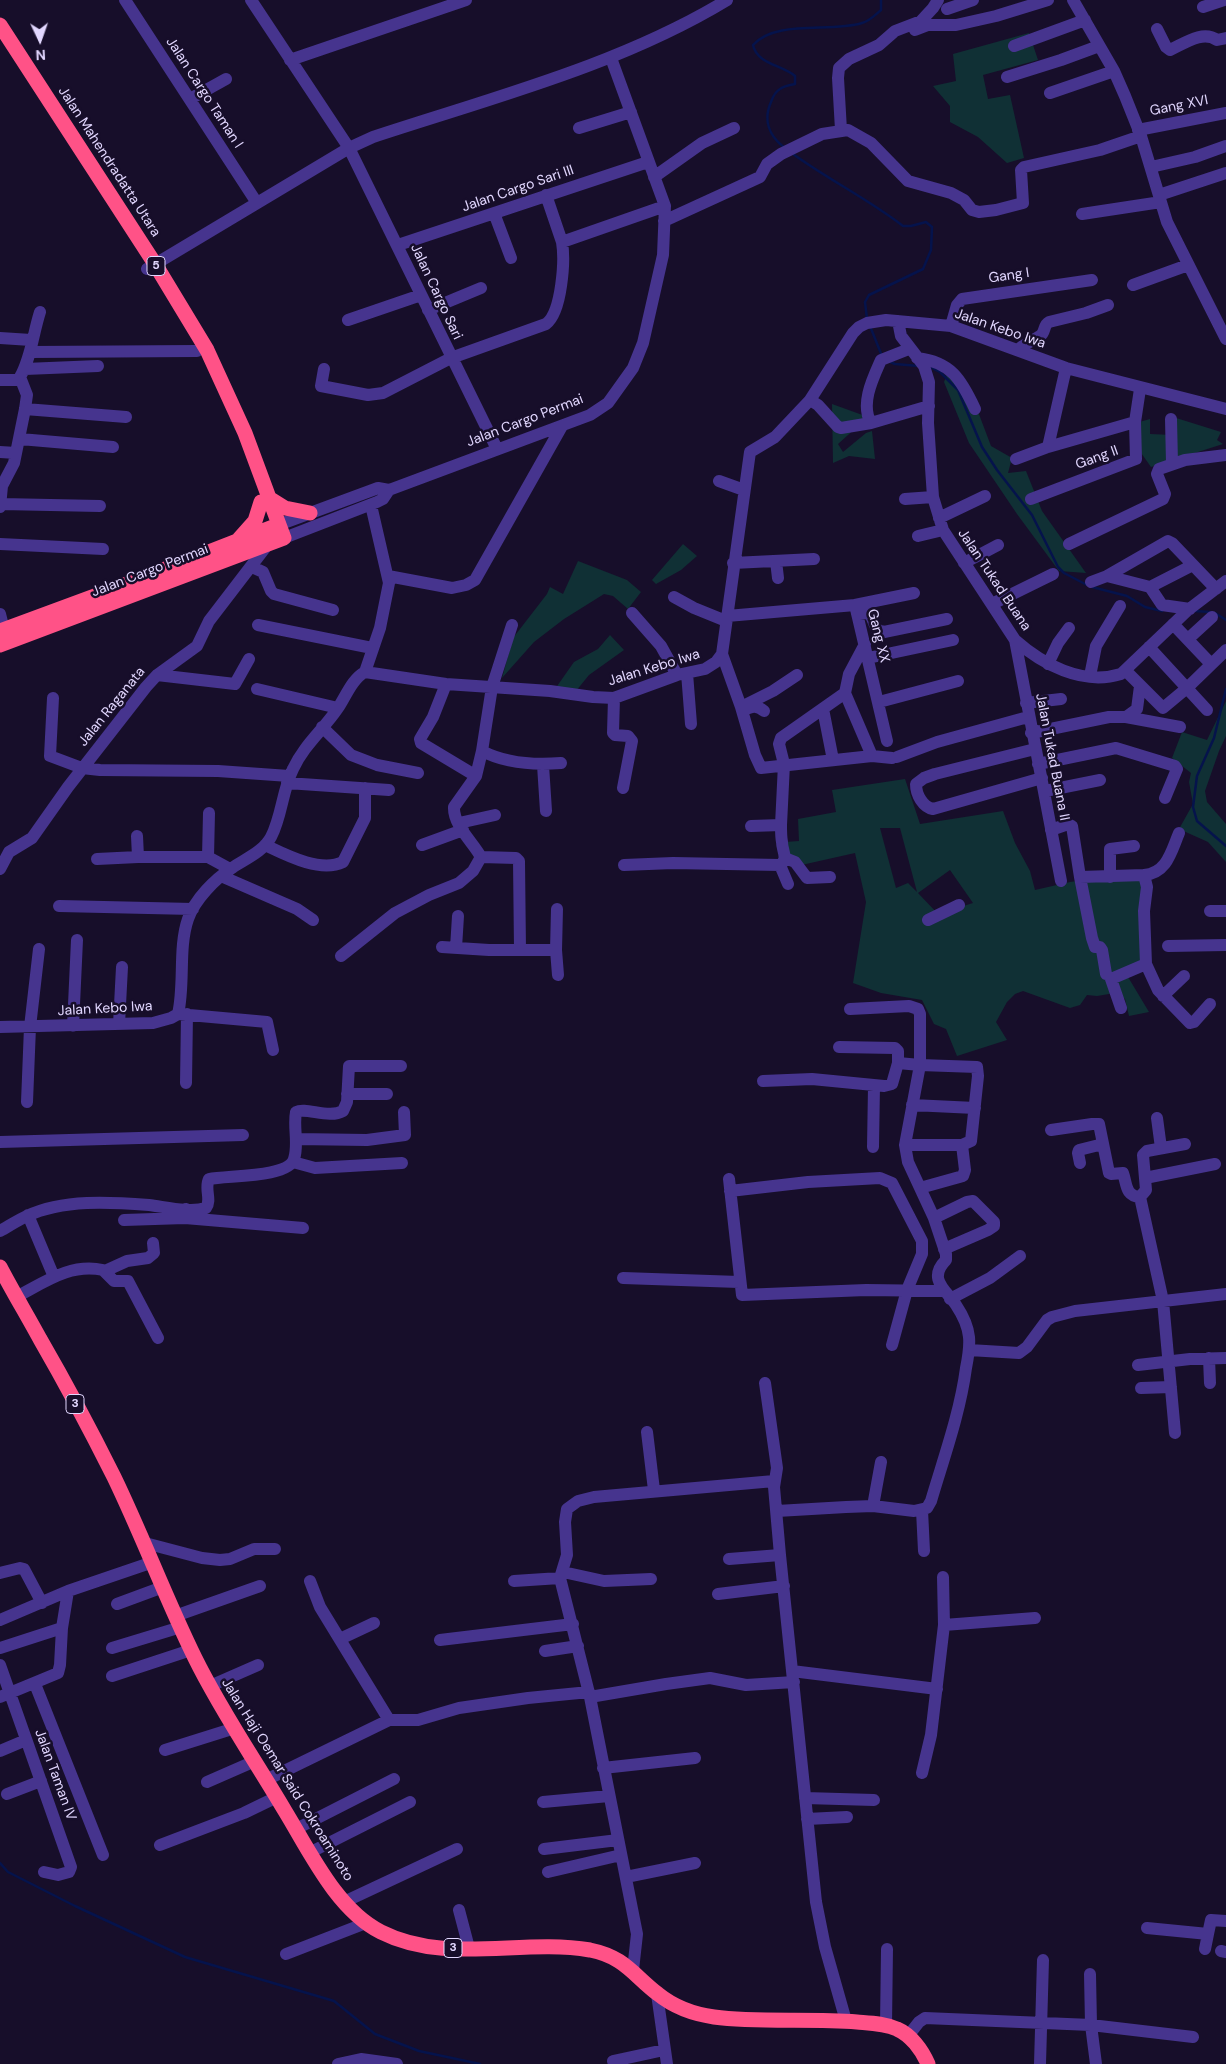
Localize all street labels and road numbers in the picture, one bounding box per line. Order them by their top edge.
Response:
street label: Jalan Cargo Taman I [162,34,246,152]
street label: Jalan Mahendradatta Utara [54,84,164,240]
street label: Gang XVI [1148,92,1210,120]
street label: Jalan Cargo Sari III [460,162,576,216]
street label: Jalan Cargo Sari [406,241,466,343]
road number: 5 [147,256,165,276]
street label: Gang I [987,265,1031,287]
street label: Jalan Kebo Iwa [952,306,1048,352]
street label: Jalan Cargo Permai [464,391,586,451]
street label: Gang II [1073,443,1121,473]
street label: Jalan Tukad Buana [954,526,1034,634]
street label: Jalan Cargo Permai [89,541,211,601]
street label: Gang XX [863,607,893,665]
street label: Jalan Kebo Iwa [606,646,702,690]
street label: Jalan Raganata [75,664,149,750]
street label: Jalan Tukad Buana II [1031,692,1073,822]
street label: Jalan Kebo Iwa [57,998,153,1020]
road number: 3 [66,1395,84,1414]
street label: Jalan Haji Oemar Said Cokroaminoto [217,1676,357,1884]
street label: Jalan Taman IV [31,1727,79,1823]
road number: 3 [444,1939,462,1958]

